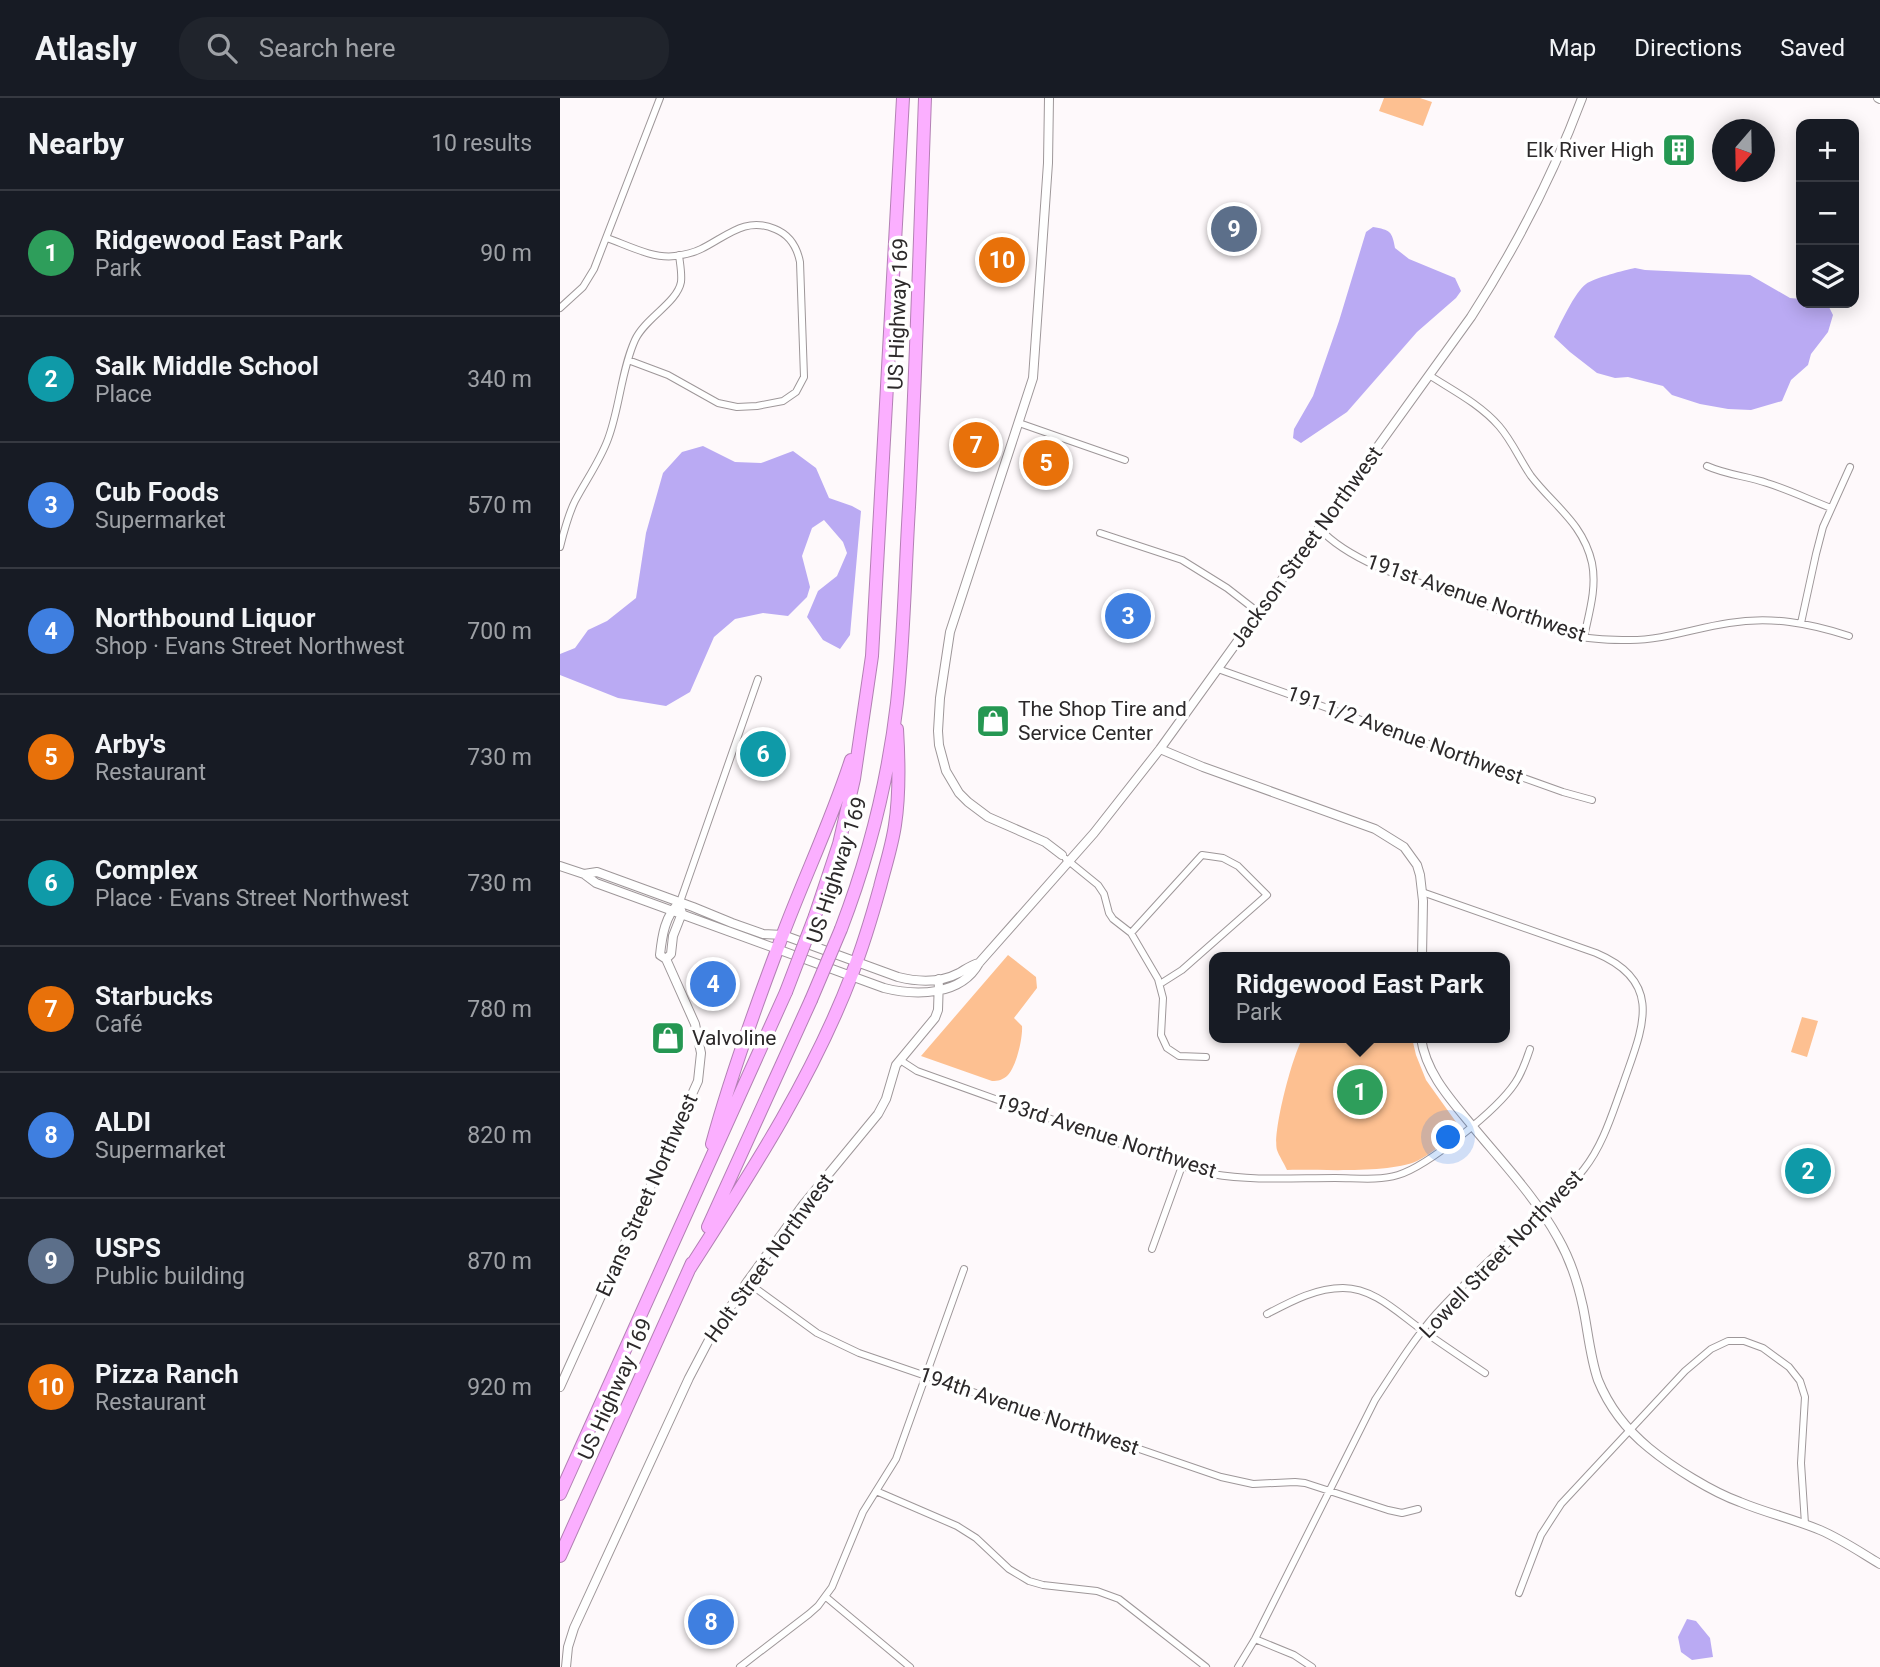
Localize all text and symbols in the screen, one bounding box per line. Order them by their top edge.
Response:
search box [179,17,669,80]
text: Atlasly [35,29,137,68]
icon: search [203,29,241,67]
text: Search here [259,33,396,63]
text: Map [1549,34,1596,62]
text: Directions [1634,34,1742,62]
text: Saved [1780,34,1845,62]
north arrow [1712,119,1775,182]
map controls [1796,119,1859,308]
button: + [1796,119,1859,182]
text: Nearby [28,126,124,161]
text: 10 results [431,130,532,157]
building icon: Elk River High [1660,131,1698,169]
place label: Elk River High [1526,138,1654,162]
button: − [1796,182,1859,245]
pin: 9 [1211,203,1257,255]
text: Ridgewood East Park [95,225,343,255]
pin: 10 [979,234,1025,286]
street label: US Highway 169 [883,237,913,391]
text: 1 [44,240,58,267]
text: 90 m [480,240,532,267]
button: layers [1796,245,1859,308]
text: Park [95,255,141,282]
text: Salk Middle School [95,351,319,381]
text: 2 [44,366,58,393]
text: 340 m [467,366,532,393]
text: Place [95,381,152,408]
pin: 7 [953,419,999,471]
pin: 5 [1023,437,1069,489]
street label: Jackson Street Northwest [1225,442,1387,652]
text: Cub Foods [95,477,219,507]
text: 3 [44,492,58,519]
text: 570 m [467,492,532,519]
text: Supermarket [95,507,226,534]
street label: 191st Avenue Northwest [1363,549,1589,647]
pin: 3 [1105,590,1151,642]
text: Northbound Liquor [95,603,315,633]
text: 4 [44,618,58,645]
text: 700 m [467,618,532,645]
text: Shop · Evans Street Northwest [95,633,405,660]
street label: 191 1/2 Avenue Northwest [1284,681,1527,789]
place label: The Shop Tire and Service Center [1018,697,1187,745]
shop icon: The Shop Tire and Service Center [974,702,1012,740]
pin: 6 [740,728,786,780]
text: Arby's [95,729,166,759]
text: 5 [44,744,58,771]
text: 730 m [467,744,532,771]
text: Restaurant [95,759,206,786]
street label: US Highway 169 [802,794,872,946]
text: Complex [95,855,198,885]
text: 6 [44,870,58,897]
text: 730 m [467,870,532,897]
text: Place · Evans Street Northwest [95,885,409,912]
popup [1209,952,1510,1043]
pin: 4 [690,958,736,1010]
text: Ridgewood East Park [1236,969,1483,999]
text: Starbucks [95,981,213,1011]
text: 7 [44,996,58,1023]
text: 780 m [467,996,532,1023]
text: Park [1236,999,1282,1026]
text: Café [95,1011,142,1038]
shop icon: Valvoline [649,1019,687,1057]
place label: Valvoline [692,1026,776,1050]
pin: 1 [1337,1066,1383,1118]
street label: 193rd Avenue Northwest [992,1089,1220,1183]
street label: Evans Street Northwest [591,1090,703,1300]
text: ALDI [95,1107,151,1137]
your location [1431,1120,1465,1154]
text: 8 [44,1122,58,1149]
text: 820 m [467,1122,532,1149]
text: Supermarket [95,1137,226,1164]
pin: 2 [1785,1145,1831,1197]
street label: Lowell Street Northwest [1415,1165,1587,1343]
street label: Holt Street Northwest [700,1169,838,1347]
text: USPS [95,1233,161,1263]
text: 9 [44,1248,58,1275]
text: 870 m [467,1248,532,1275]
text: Public building [95,1263,245,1290]
street label: US Highway 169 [573,1315,657,1463]
text: Pizza Ranch [95,1359,239,1389]
street label: 194th Avenue Northwest [916,1362,1142,1460]
text: 10 [38,1374,64,1401]
text: 920 m [467,1374,532,1401]
text: Restaurant [95,1389,206,1416]
pin: 8 [688,1596,734,1648]

